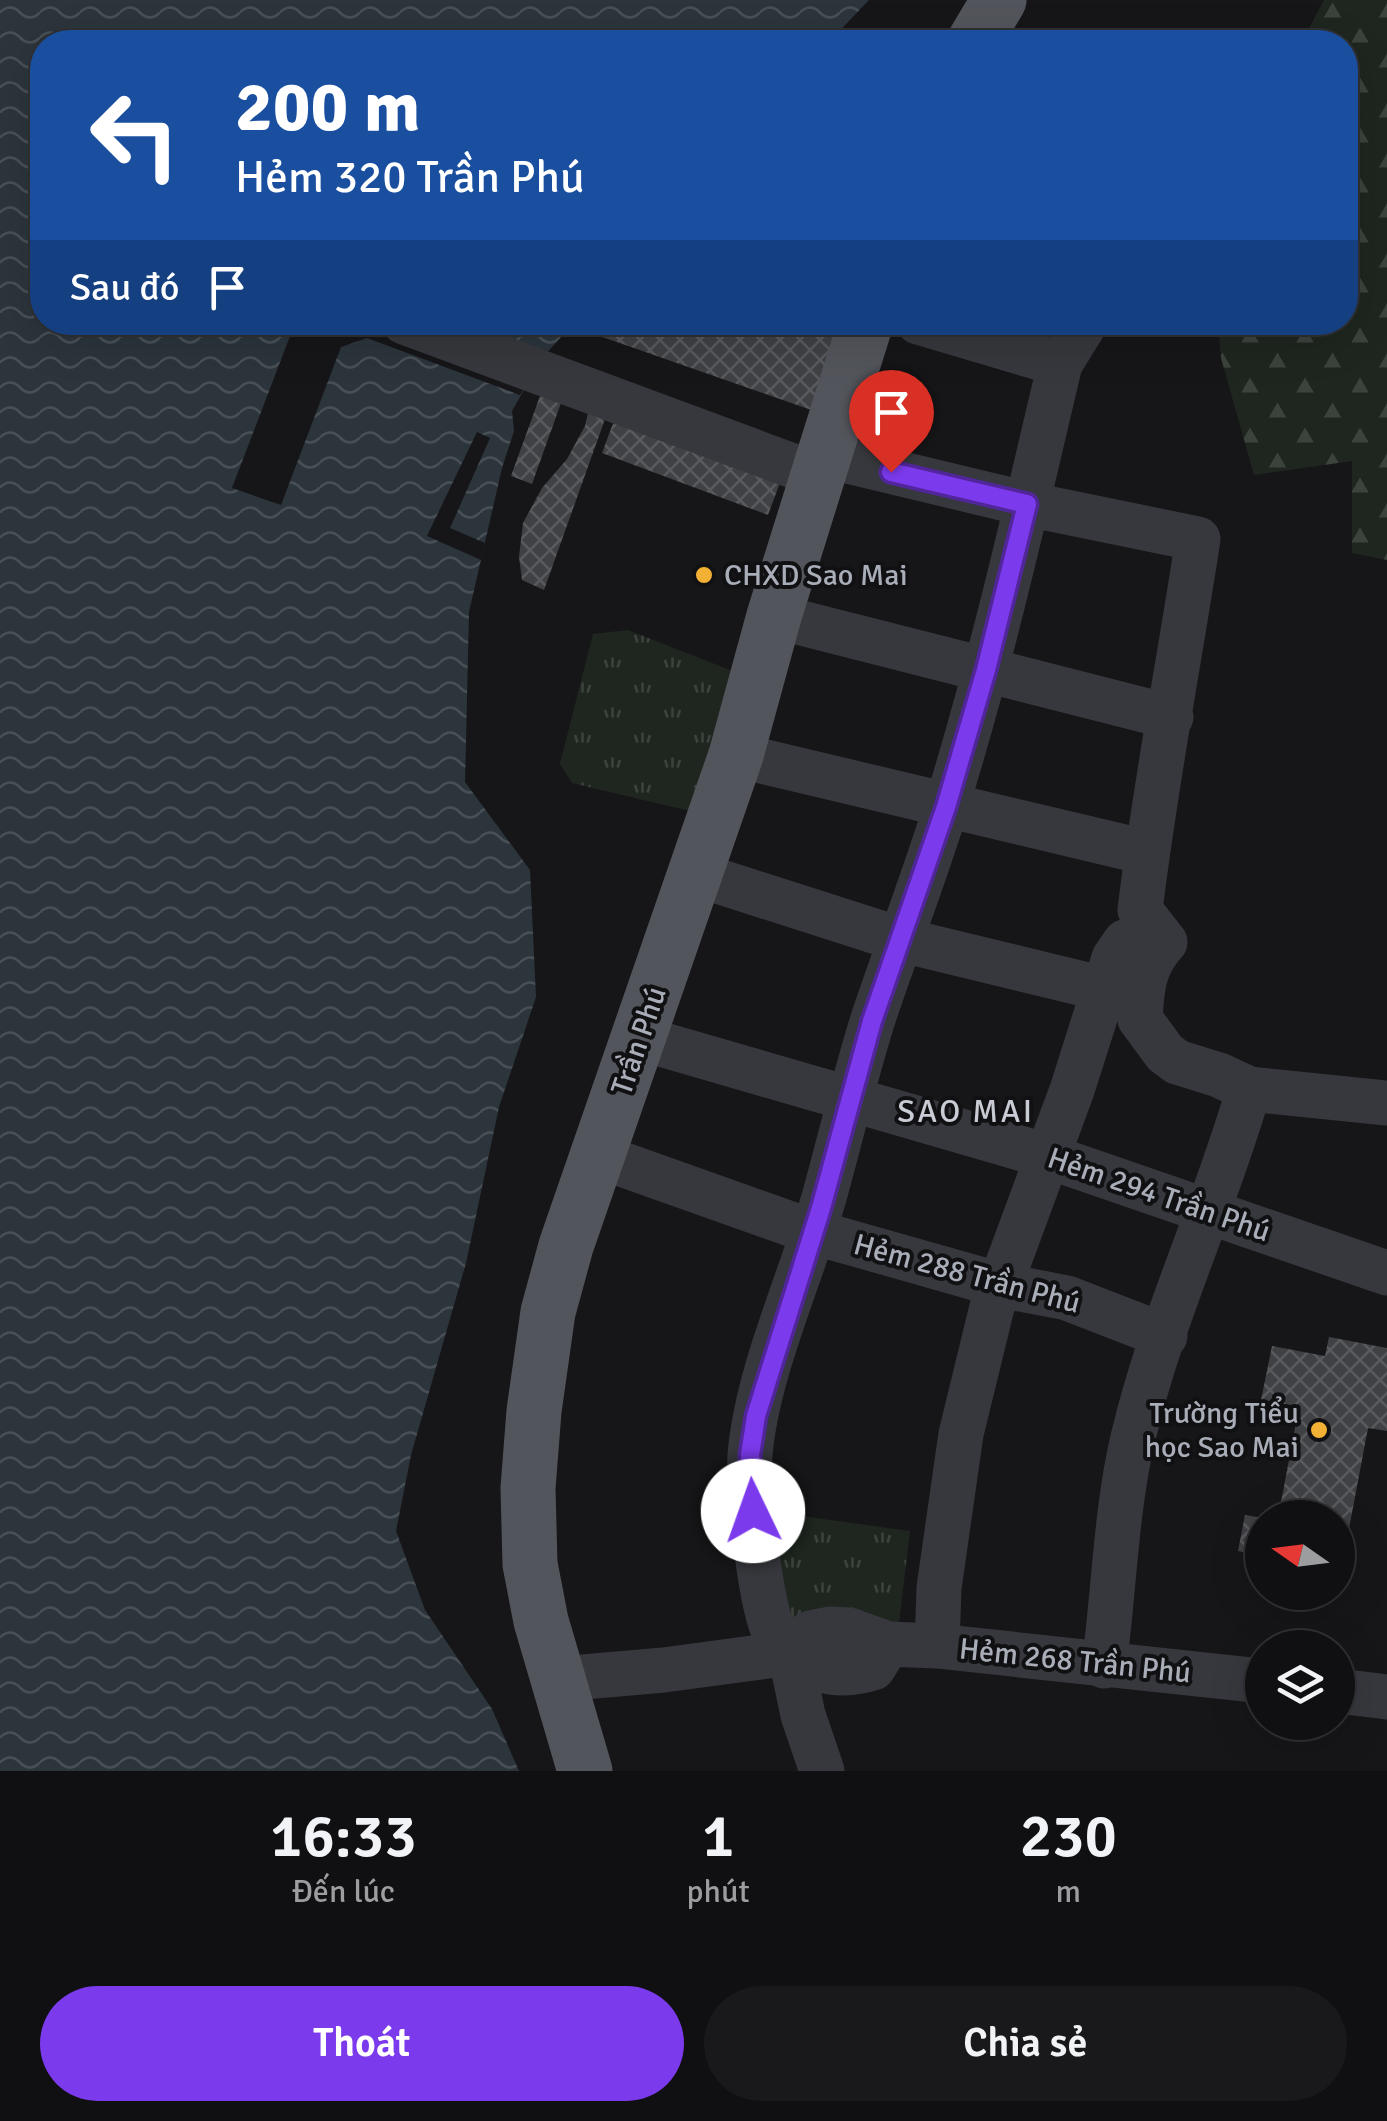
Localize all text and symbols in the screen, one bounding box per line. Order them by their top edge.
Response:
text: 200 m [235,64,420,150]
icon: left [70,70,200,200]
text: Hẻm 320 Trần Phú [235,150,585,205]
icon: arrive [200,260,255,315]
text: Sau đó [70,264,180,311]
pin [849,370,934,473]
icon: arrive [864,385,919,440]
place label: CHXD Sao Mai [724,557,908,594]
marker: CHXD Sao Mai [693,564,715,586]
street label: Trần Phú [603,982,675,1100]
district label: SAO MAI [897,1092,1035,1131]
street label: Hẻm 294 Trần Phú [1043,1140,1275,1250]
street label: Hẻm 288 Trần Phú [850,1226,1084,1322]
place label: Trường Tiểu học Sao Mai [1145,1395,1299,1466]
marker: Trường Tiểu học Sao Mai [1308,1419,1330,1441]
position arrow [701,1459,805,1563]
north arrow [1245,1500,1355,1610]
map controls [1245,1500,1355,1740]
street label: Hẻm 268 Trần Phú [957,1630,1193,1692]
button: layers [1245,1630,1355,1740]
text: 16:33 [270,1800,417,1874]
text: 1 [702,1800,734,1874]
text: 230 [1020,1800,1117,1874]
text: Đến lúc [292,1872,395,1911]
text: phút [687,1872,750,1911]
text: m [1056,1872,1081,1911]
button: Thoát [40,1986,684,2101]
button: Chia sẻ [704,1986,1347,2101]

